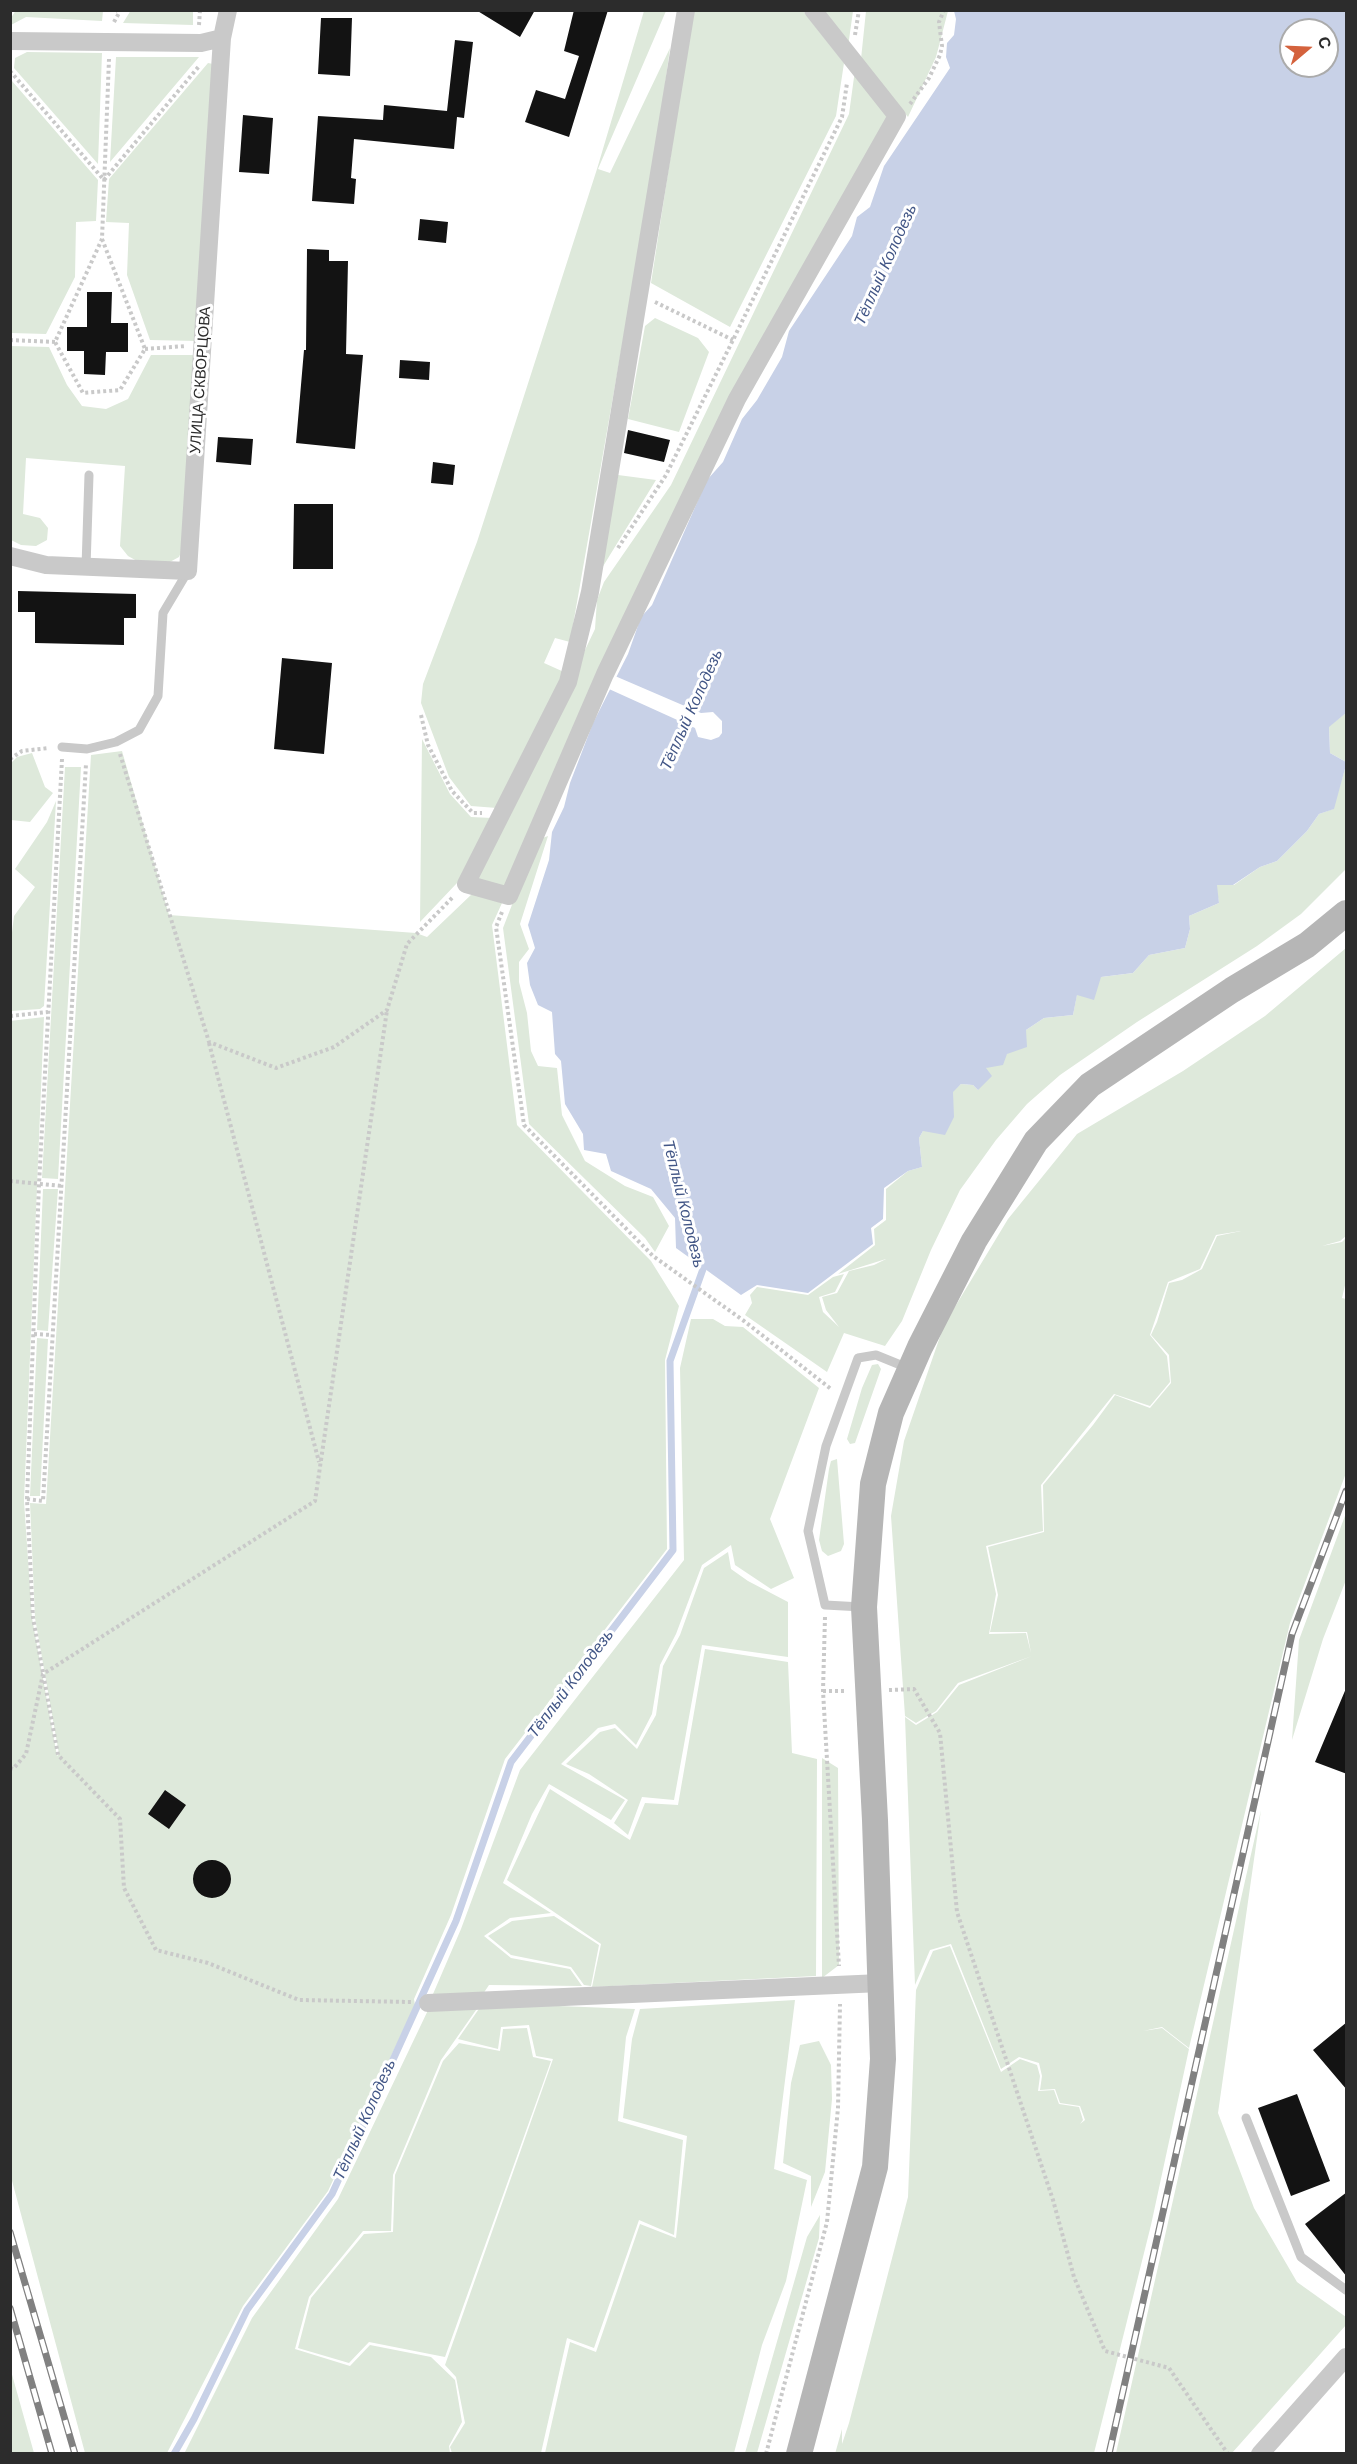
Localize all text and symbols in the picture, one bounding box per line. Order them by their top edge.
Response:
north arrow [1279,18,1339,78]
text: С [1315,34,1335,51]
water label: Тёплый Колодезь [851,201,921,329]
street label: УЛИЦА СКВОРЦОВА [187,306,215,454]
water label: Тёплый Колодезь [657,646,727,774]
water label: Тёплый Колодезь [658,1138,708,1270]
water label: Тёплый Колодезь [524,1626,618,1742]
water label: Тёплый Колодезь [330,2056,400,2184]

